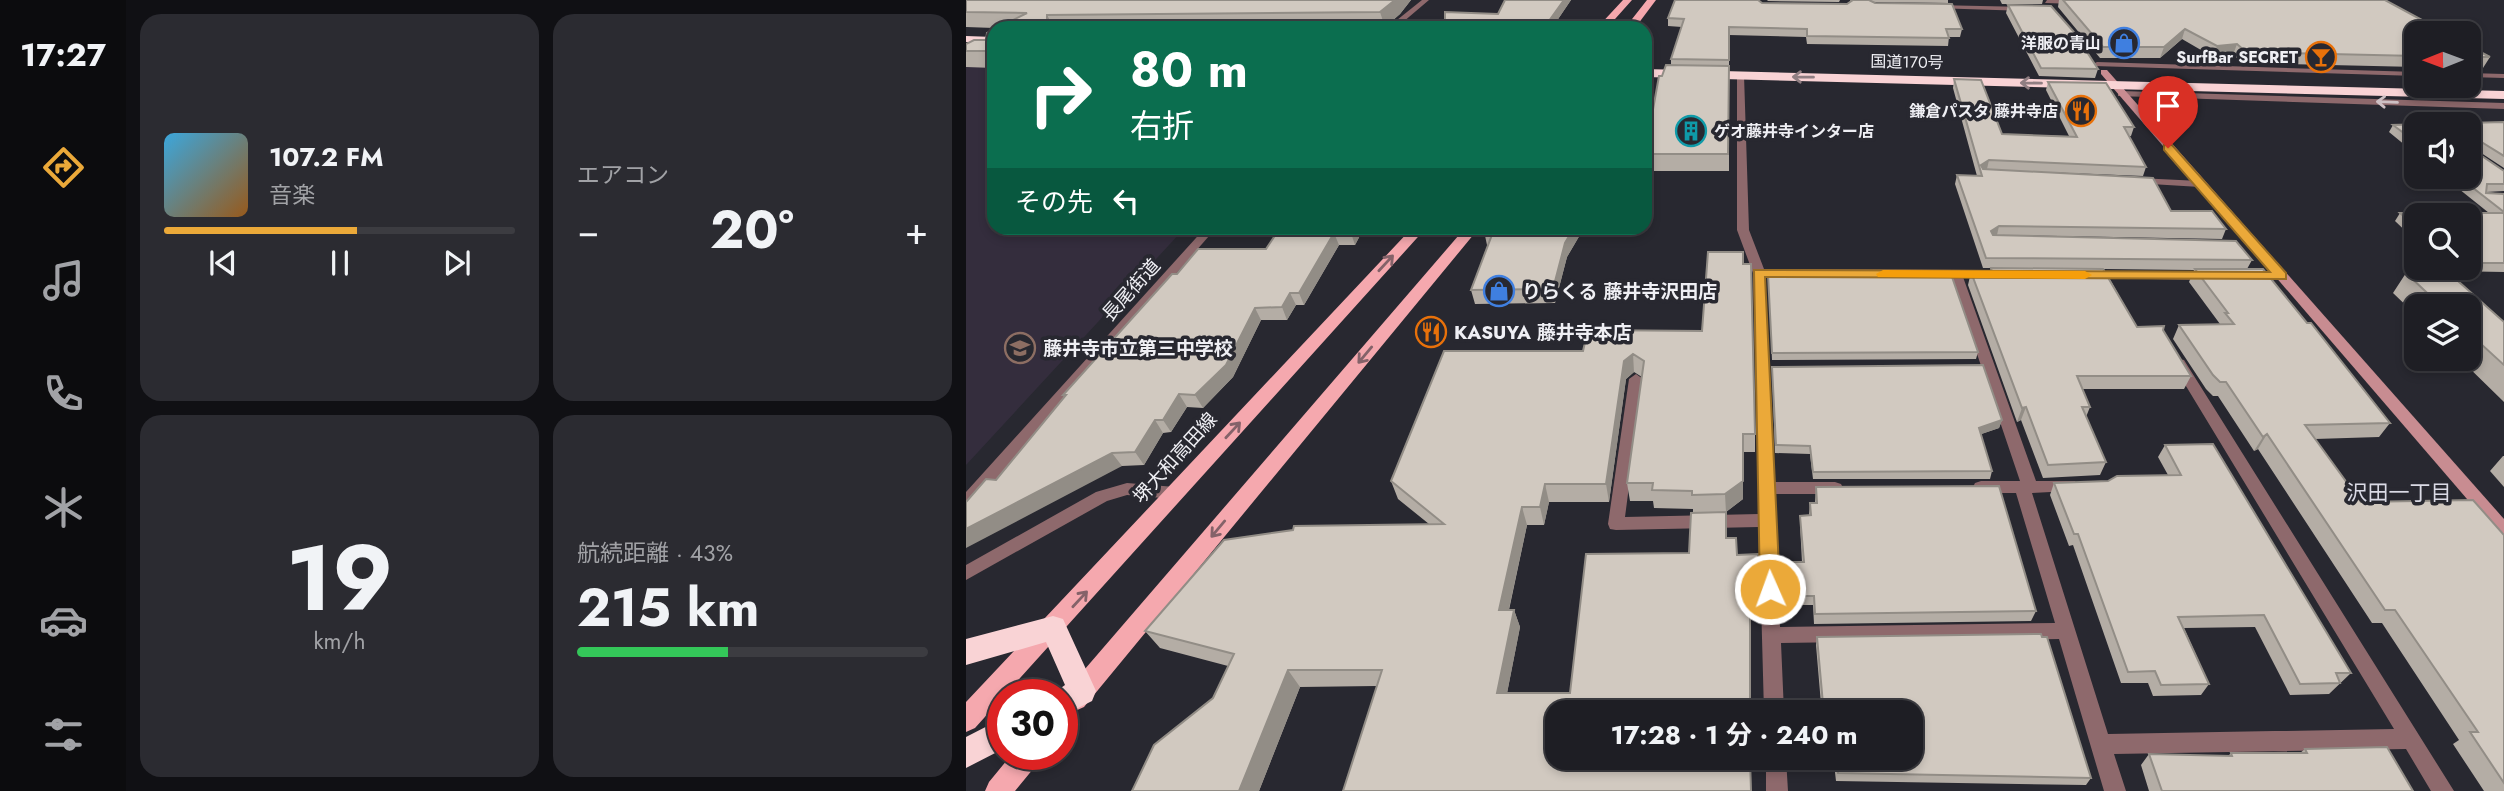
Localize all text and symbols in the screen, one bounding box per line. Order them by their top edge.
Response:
north arrow [2404,21,2482,98]
map controls [2404,21,2481,371]
shop icon: 洋服の青山 [2107,26,2141,60]
text: 17:27 [20,32,106,78]
place label: 洋服の青山 [2021,32,2101,55]
text: 80 m [1130,35,1248,105]
bar icon: SurfBar SECRET [2304,40,2338,74]
place label: SurfBar SECRET [2176,46,2298,69]
icon: right [1015,49,1106,140]
street label: 国道170号 [1870,50,1944,74]
one-way arrow [1792,70,1815,84]
one-way arrow [2020,76,2043,89]
pin [2138,76,2198,148]
icon: arrive [2149,87,2187,125]
restaurant icon: 鎌倉パスタ 藤井寺店 [2064,94,2098,128]
one-way arrow [2376,96,2399,109]
place label: 鎌倉パスタ 藤井寺店 [1909,100,2058,123]
text: 右折 [1130,103,1194,149]
button: sound [2404,112,2481,189]
building icon: ゲオ藤井寺インター店 [1674,114,1708,148]
place label: ゲオ藤井寺インター店 [1714,120,1874,143]
text: 107.2 FM [269,138,383,176]
icon: directions [39,143,88,192]
text: エアコン [577,158,669,192]
text: 音楽 [269,178,315,212]
icon: left [1107,182,1145,220]
text: その先 [1015,183,1093,221]
text: 20° [710,192,794,268]
text: − [577,203,599,258]
text: + [905,203,928,258]
button: search [2404,203,2481,280]
icon: previous [204,244,242,282]
icon: pause [321,244,359,282]
icon: next [438,244,476,282]
street label: 長尾街道 [1096,253,1166,327]
one-way arrow [1378,255,1395,272]
icon: music [39,256,88,305]
shop icon: りらくる 藤井寺沢田店 [1482,274,1516,308]
place label: りらくる 藤井寺沢田店 [1522,278,1717,305]
button: layers [2404,294,2481,371]
restaurant icon: KASUYA 藤井寺本店 [1414,315,1448,349]
place label: KASUYA 藤井寺本店 [1454,319,1632,346]
school or university icon: 藤井寺市立第三中学校 [1003,331,1037,365]
place label: 藤井寺市立第三中学校 [1043,335,1233,362]
one-way arrow [1357,345,1373,363]
icon: phone [39,369,88,418]
street label: 堺大和高田線 [1127,407,1223,509]
one-way arrow [1224,422,1241,439]
district label: 沢田一丁目 [2347,478,2452,508]
icon: climate [39,483,88,532]
text: 19 [286,513,393,644]
one-way arrow [1210,519,1226,537]
text: 航続距離 · 43% [577,536,733,570]
position arrow [1733,552,1807,626]
text: 215 km [577,570,759,646]
one-way arrow [1072,590,1088,608]
icon: car [39,596,88,645]
text: km/h [314,624,365,658]
speed limit sign: 30 [987,679,1078,770]
icon: filters [39,710,88,759]
text: 17:28 · 1 分 · 240 m [1610,716,1858,754]

